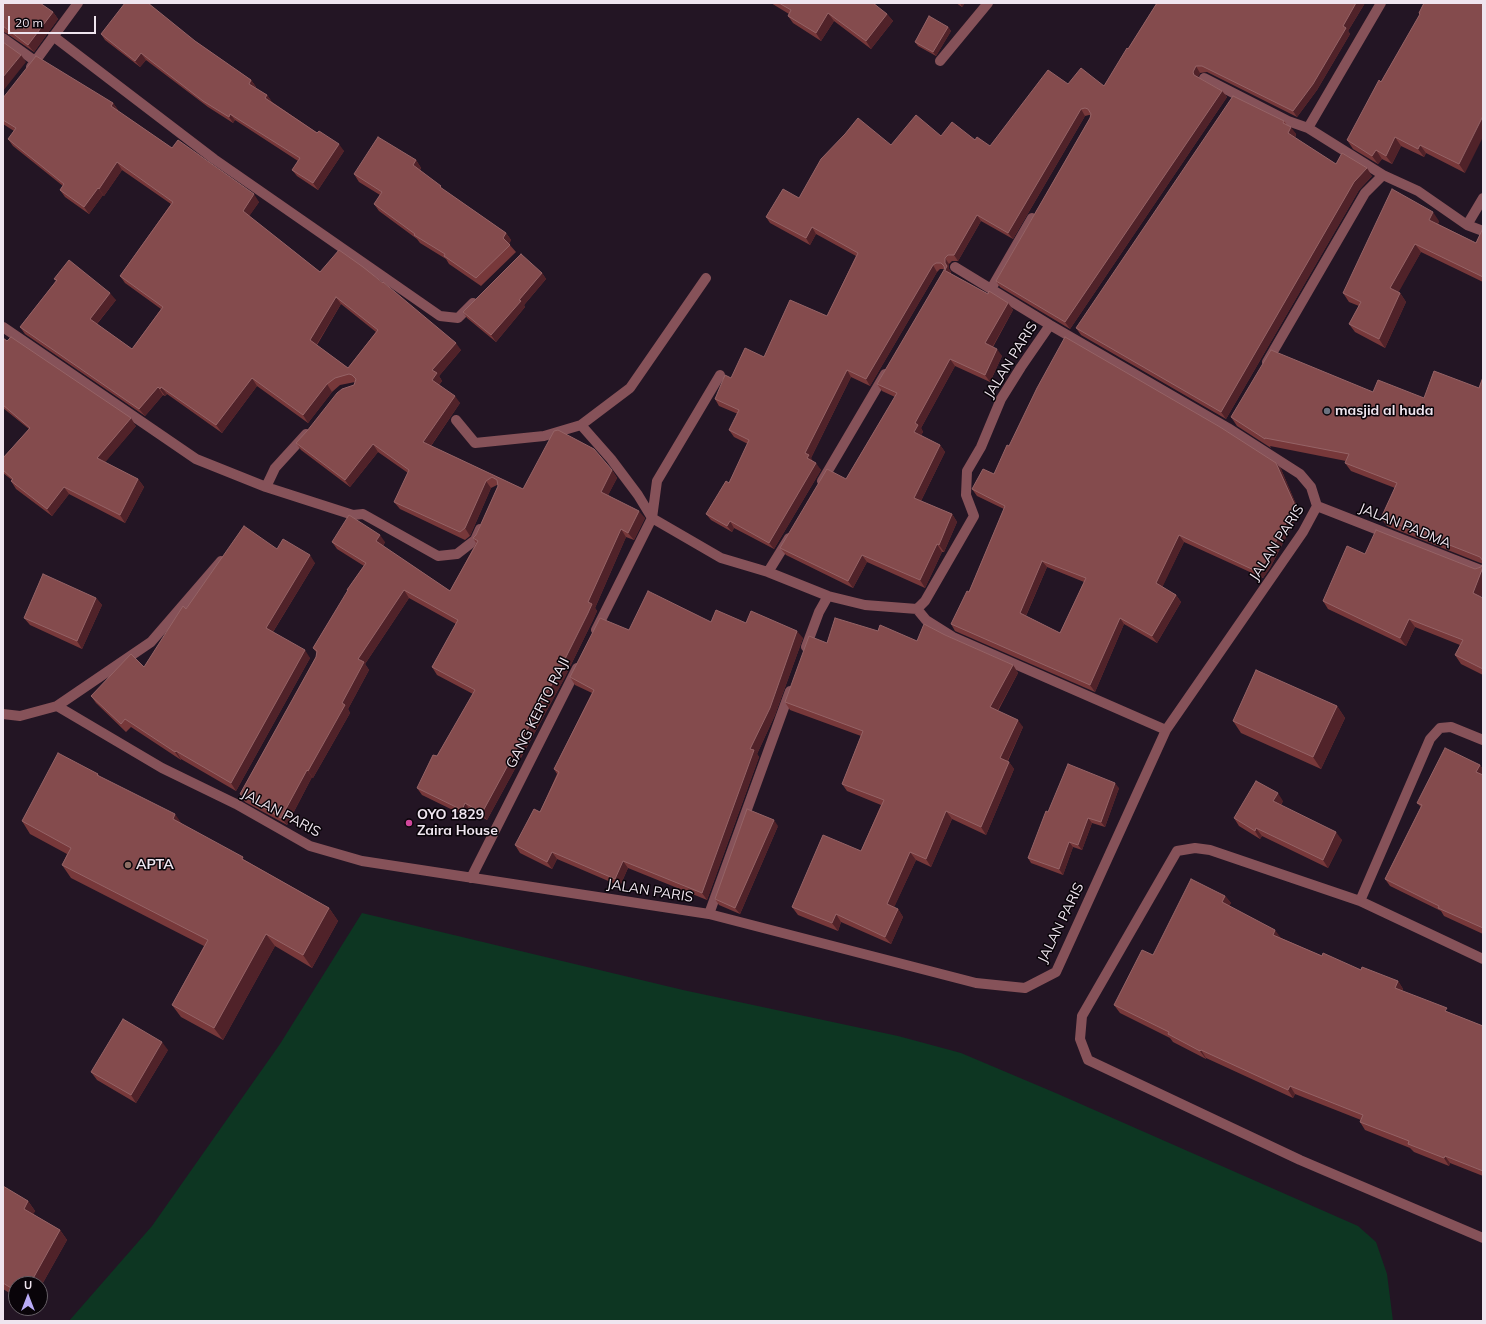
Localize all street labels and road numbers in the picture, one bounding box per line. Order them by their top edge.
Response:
street label: JALAN PARIS [981,319,1041,401]
street label: JALAN PADMA [1357,500,1453,552]
street label: JALAN PARIS [1246,502,1308,584]
street label: GANG KERTO RAJI [503,655,573,771]
street label: JALAN PARIS [239,785,323,841]
street label: JALAN PARIS [606,876,694,906]
street label: JALAN PARIS [1034,880,1088,966]

